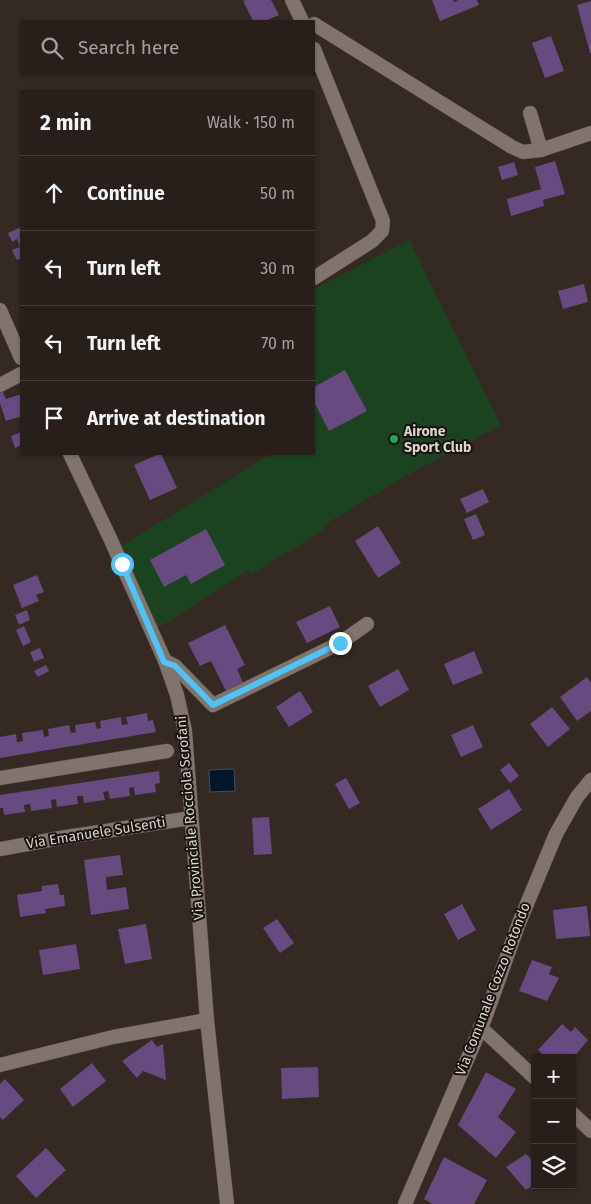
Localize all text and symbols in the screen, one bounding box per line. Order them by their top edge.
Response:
search box [20,20,315,75]
icon: search [38,34,66,62]
text: Search here [78,36,179,59]
text: 2 min [40,110,92,136]
text: Walk · 150 m [207,113,295,132]
icon: ahead [40,179,68,207]
text: Continue [87,182,165,205]
text: 50 m [260,184,295,203]
icon: left [40,254,68,282]
text: Turn left [87,257,161,280]
text: 30 m [260,259,295,278]
icon: left [40,329,68,357]
text: Turn left [87,332,161,355]
text: 70 m [261,334,295,353]
icon: arrive [40,404,68,432]
text: Arrive at destination [87,407,266,430]
place label: Airone Sport Club [403,423,471,456]
marker: Airone Sport Club [388,433,400,445]
route start [111,553,134,576]
route end [329,632,352,655]
street label: Via Provinciale Rocciola Scrofani [173,715,207,921]
street label: Via Emanuele Sulsenti [25,814,167,852]
street label: Via Comunale Cozzo Rotondo [452,900,534,1078]
map controls [531,1054,576,1189]
button: + [531,1054,576,1099]
button: − [531,1099,576,1144]
button: layers [531,1144,576,1189]

